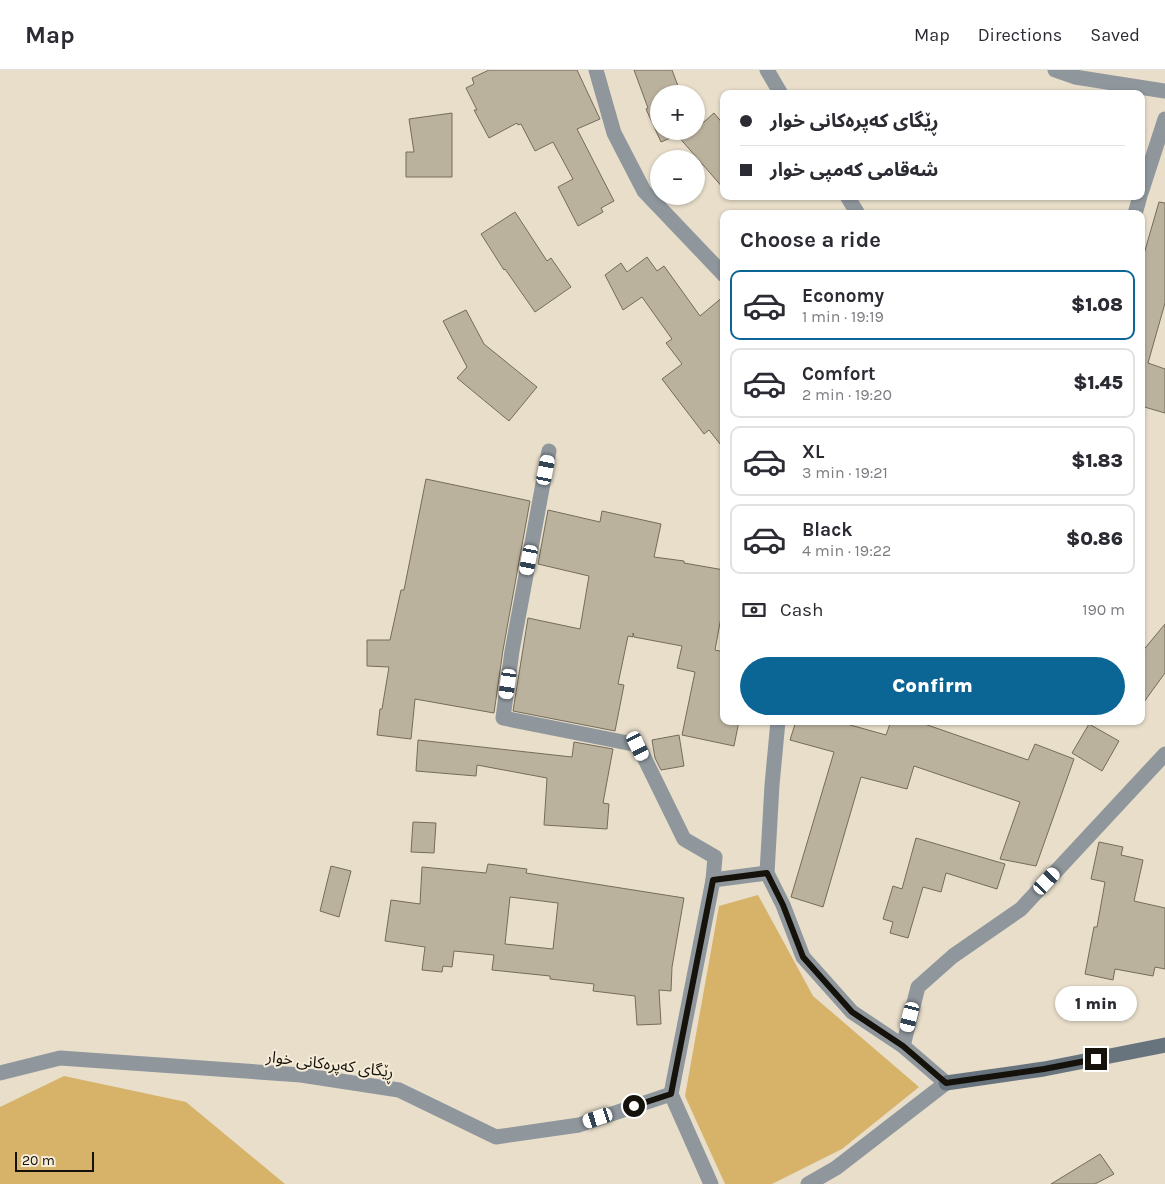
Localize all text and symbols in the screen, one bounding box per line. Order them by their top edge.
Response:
text: Map [25,21,75,49]
text: Map [914,24,950,46]
text: Directions [978,24,1062,46]
text: Saved [1090,24,1140,46]
map controls [650,85,705,205]
button: + [650,85,705,140]
text: ڕێگای کەپرەکانی خوار [770,110,938,132]
button: − [650,150,705,205]
text: شەقامی کەمپی خوار [770,159,938,181]
text: Choose a ride [740,227,881,253]
icon: car [742,283,787,328]
text: Economy [802,285,884,307]
text: $1.08 [1071,294,1123,316]
text: 1 min · 19:19 [802,307,884,326]
icon: car [742,361,787,406]
text: Comfort [802,363,876,385]
text: $1.45 [1073,372,1123,394]
text: 2 min · 19:20 [802,385,892,404]
icon: car [742,439,787,484]
text: XL [802,441,824,463]
text: $1.83 [1071,450,1123,472]
car [535,454,556,486]
text: 3 min · 19:21 [802,463,888,482]
icon: car [742,517,787,562]
text: Black [802,519,853,541]
text: $0.86 [1066,528,1123,550]
text: 4 min · 19:22 [802,541,891,560]
car [518,544,539,576]
icon: cash [740,596,768,624]
text: Cash [780,599,824,621]
text: 190 m [1082,600,1125,619]
button: Confirm [740,657,1125,715]
car [498,668,517,700]
car [624,729,651,763]
car [1031,865,1062,897]
callout: 1 min [1055,986,1137,1022]
text: 1 min [1075,994,1117,1013]
car [899,1001,920,1033]
street label: ڕێگای کەپرەکانی خوار [264,1047,395,1086]
route end [1085,1048,1107,1070]
route start [623,1095,645,1117]
car [581,1106,614,1130]
scale bar [15,1149,94,1172]
text: 20 m [22,1152,55,1169]

